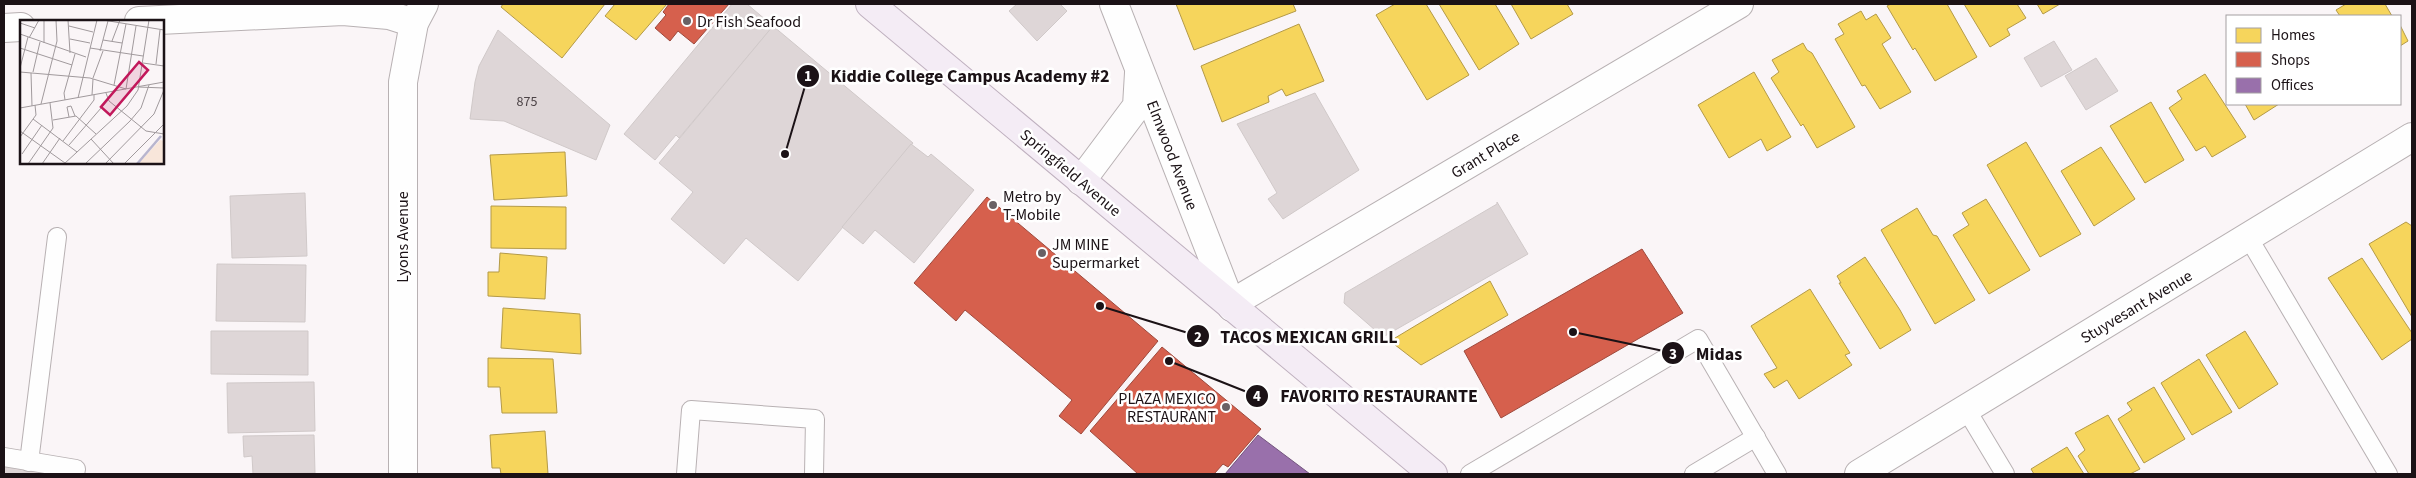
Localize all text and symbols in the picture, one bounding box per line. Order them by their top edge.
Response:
place label: Dr Fish Seafood [697,11,801,33]
marker: Dr Fish Seafood [681,15,693,27]
legend [2226,15,2401,105]
inset map [20,20,164,164]
text: Homes [2271,25,2315,46]
text: Shops [2271,50,2310,71]
callout: Kiddie College Campus Academy #2 [796,60,1120,93]
text: Kiddie College Campus Academy #2 [830,64,1110,89]
text: 1 [804,66,812,87]
text: Offices [2271,75,2314,96]
house number: 875 [517,92,537,112]
street label: Elmwood Avenue [1141,97,1203,213]
street label: Springfield Avenue [1015,124,1126,222]
street label: Grant Place [1447,126,1524,184]
place label: Metro by T-Mobile [1003,186,1062,226]
street label: Lyons Avenue [392,191,414,283]
marker: Metro by T-Mobile [987,199,999,211]
place label: JM MINE Supermarket [1052,234,1140,274]
marker: JM MINE Supermarket [1036,247,1048,259]
street label: Stuyvesant Avenue [2077,265,2196,349]
callout: TACOS MEXICAN GRILL [1185,320,1408,353]
text: TACOS MEXICAN GRILL [1220,325,1398,350]
text: 2 [1194,327,1202,348]
callout: Midas [1661,337,1752,370]
text: Midas [1696,342,1742,367]
text: 3 [1669,344,1677,365]
callout: FAVORITO RESTAURANTE [1245,379,1487,412]
text: FAVORITO RESTAURANTE [1280,384,1478,409]
text: 4 [1253,386,1261,407]
place label: PLAZA MEXICO RESTAURANT [1118,388,1216,428]
marker: PLAZA MEXICO RESTAURANT [1220,401,1232,413]

